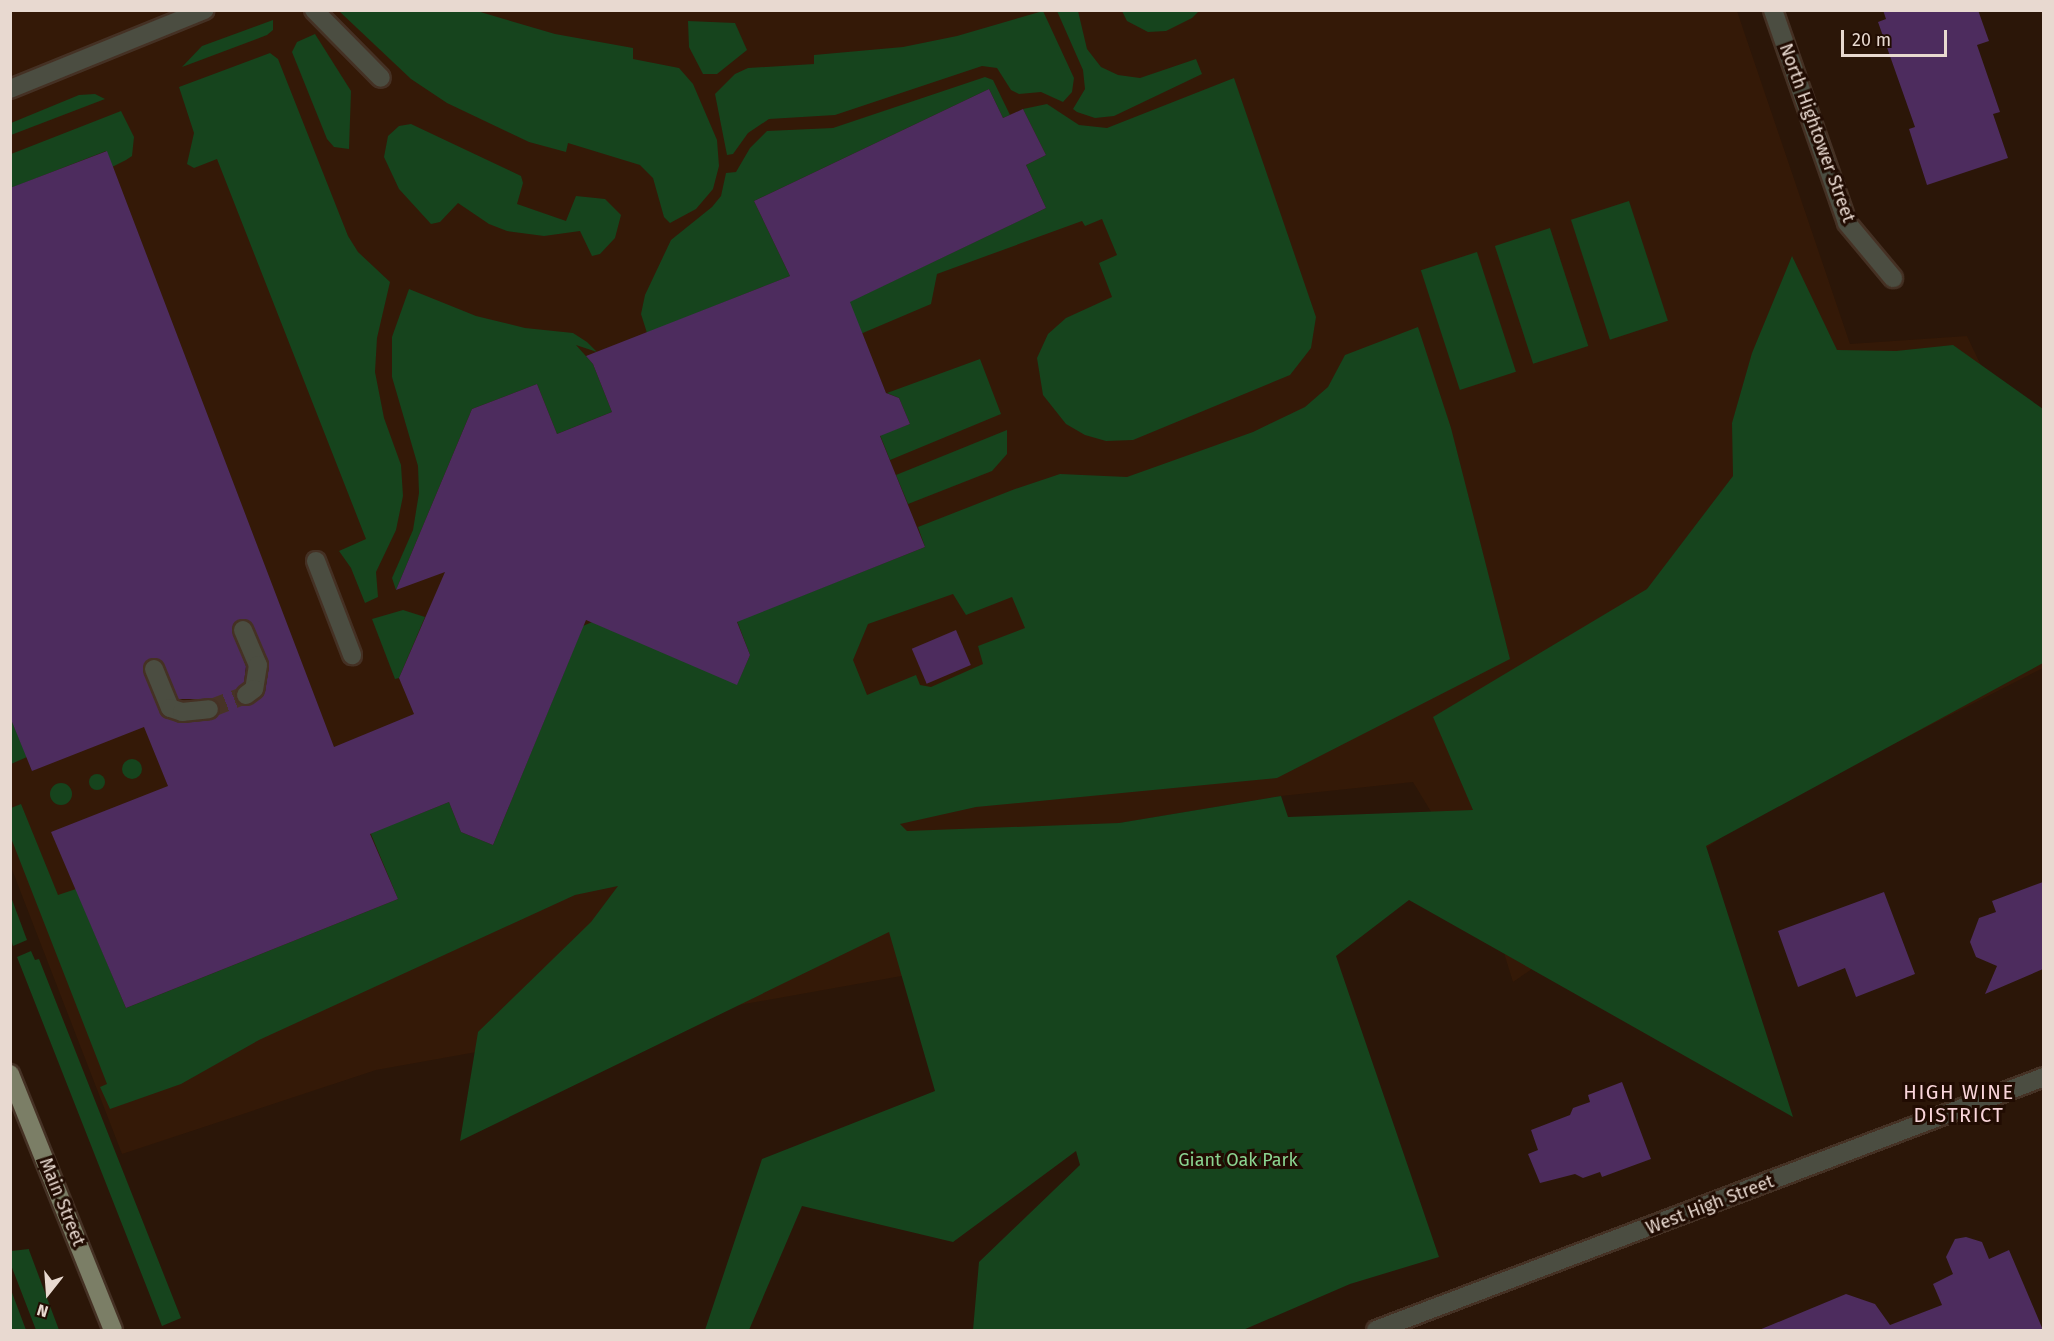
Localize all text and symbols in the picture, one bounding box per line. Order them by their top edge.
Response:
scale bar [1844,18,1950,56]
text: 20 m [1852,29,1891,51]
street label: North Hightower Street [1775,41,1859,225]
district label: HIGH WINE DISTRICT [1903,1081,2015,1128]
park label: Giant Oak Park [1178,1149,1298,1171]
street label: Main Street [35,1155,89,1249]
street label: West High Street [1643,1171,1777,1239]
north arrow [18,1263,78,1323]
text: N [35,1300,50,1321]

